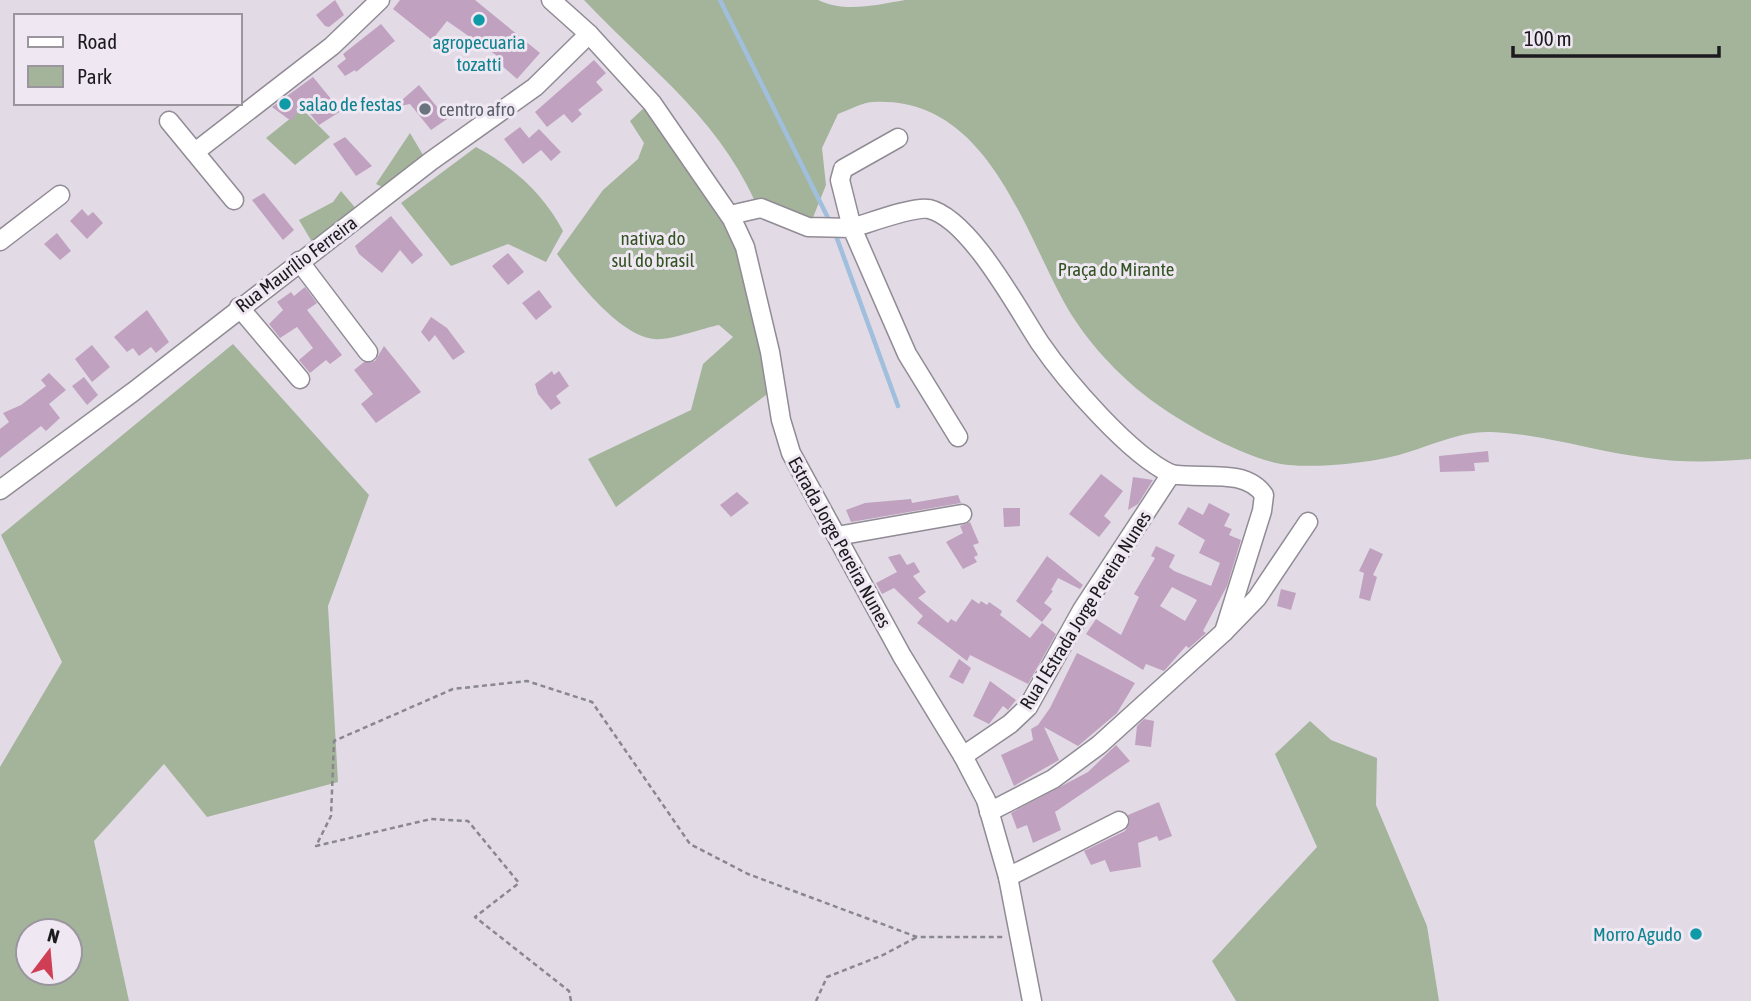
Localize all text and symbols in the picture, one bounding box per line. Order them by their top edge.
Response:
marker: agropecuaria tozatti [471,12,487,28]
legend [14,14,242,105]
scale bar [1513,14,1720,58]
text: 100 m [1524,26,1572,50]
text: Road [77,29,117,53]
place label: agropecuaria tozatti [433,31,525,75]
text: Park [77,64,112,88]
place label: salao de festas [299,93,402,115]
marker: salao de festas [277,96,293,112]
place label: centro afro [439,98,515,120]
marker: centro afro [417,101,433,117]
street label: Rua Maurílio Ferreira [231,211,361,317]
park label: nativa do sul do brasil [611,227,695,271]
park label: Praça do Mirante [1058,258,1174,280]
street label: Estrada Jorge Pereira Nunes [784,453,896,631]
street label: Rua I Estrada Jorge Pereira Nunes [1015,507,1155,713]
north arrow [14,917,84,987]
place label: Morro Agudo [1593,923,1682,945]
text: N [45,924,62,948]
marker: Morro Agudo [1688,926,1704,942]

